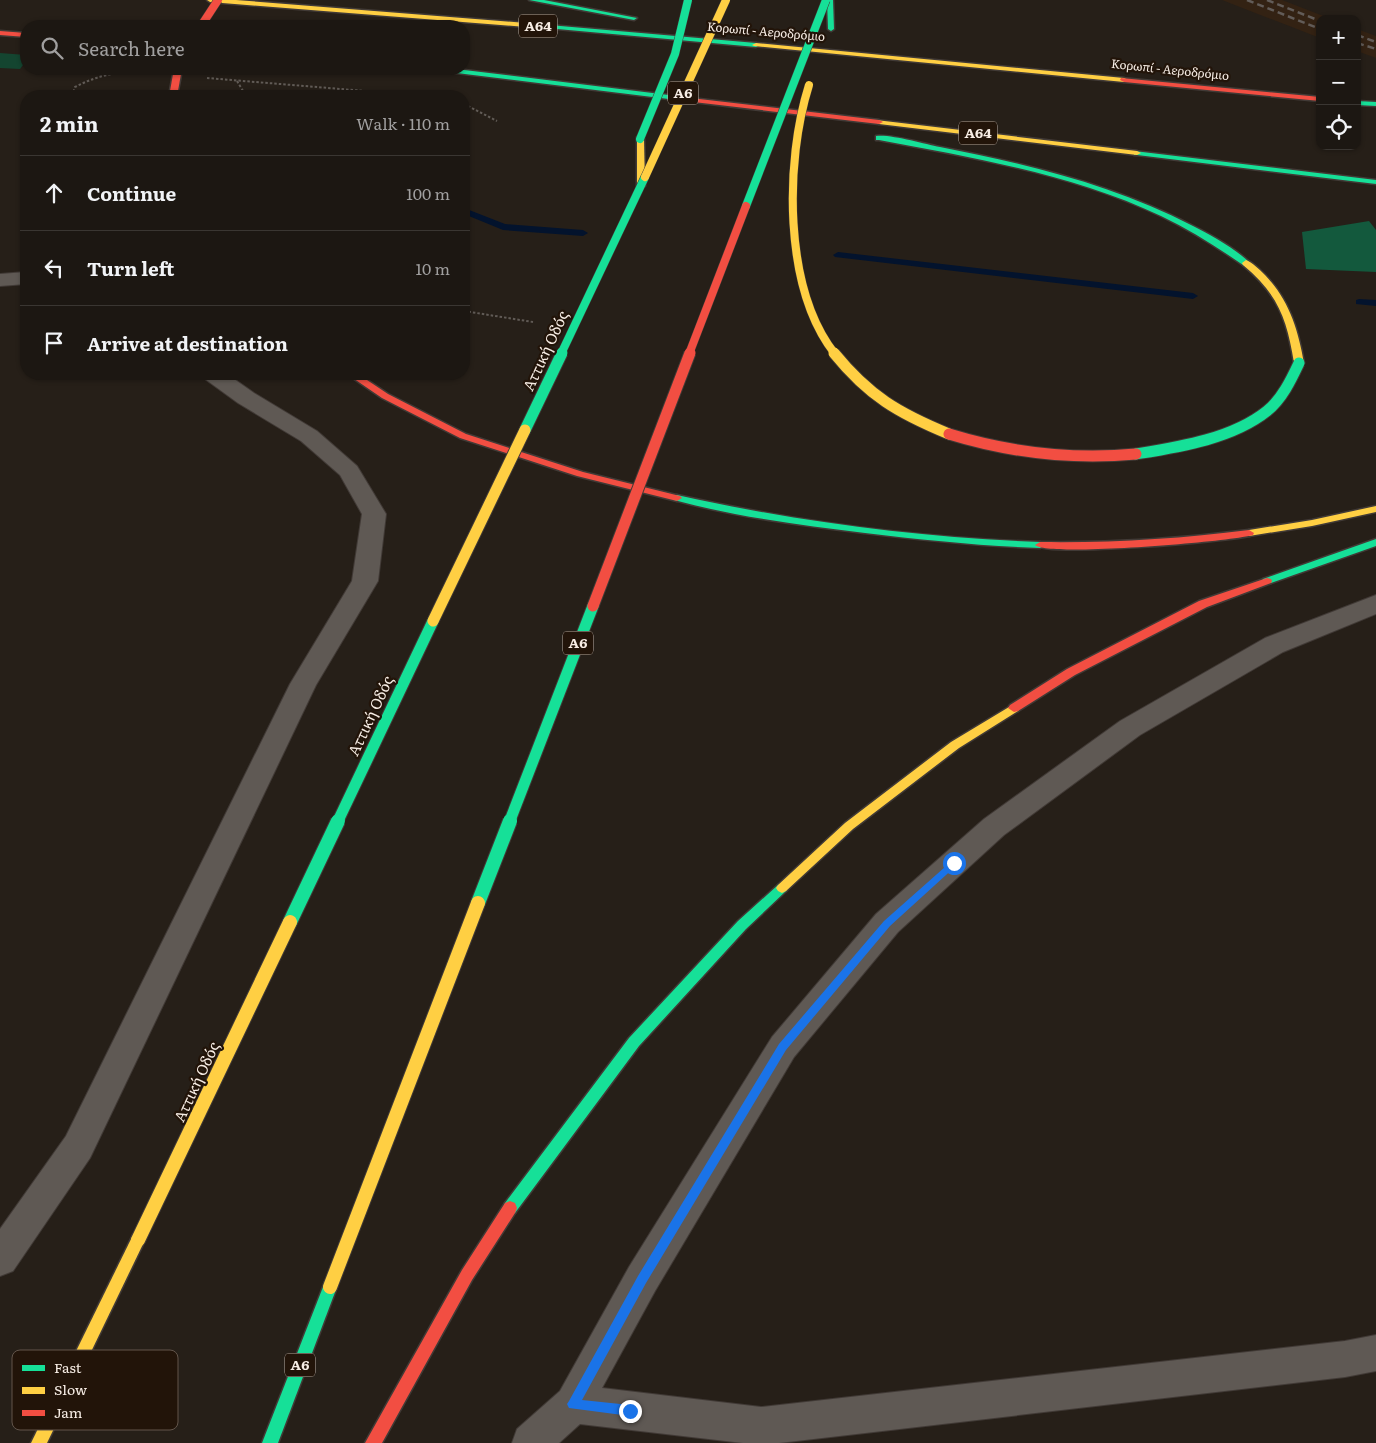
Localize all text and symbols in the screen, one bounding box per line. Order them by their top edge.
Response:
road number: Α64 [519,15,557,38]
map controls [1316,15,1361,150]
button: + [1316,15,1361,60]
street label: Κορωπί - Αεροδρόμιο [706,17,826,45]
search box [20,20,470,75]
icon: search [38,34,66,62]
text: Search here [78,34,185,62]
street label: Κορωπί - Αεροδρόμιο [1110,54,1230,84]
button: − [1316,60,1361,105]
road number: Α6 [668,82,698,105]
button: locate [1316,105,1361,150]
text: 2 min [40,107,99,138]
text: Walk · 110 m [356,111,450,135]
road number: Α64 [959,122,997,144]
icon: ahead [40,179,68,207]
text: Continue [87,179,176,207]
text: 100 m [406,181,450,205]
icon: left [40,254,68,282]
text: Turn left [87,254,174,282]
text: 10 m [416,256,450,280]
street label: Αττική Οδός [516,306,574,394]
icon: arrive [40,329,68,357]
text: Arrive at destination [87,329,288,357]
road number: Α6 [563,632,593,654]
street label: Αττική Οδός [341,671,399,759]
route start [943,852,966,875]
street label: Αττική Οδός [167,1037,225,1125]
legend [12,1350,178,1430]
road number: Α6 [285,1354,315,1376]
text: Fast [54,1357,82,1377]
text: Slow [54,1379,87,1399]
route end [619,1400,642,1423]
text: Jam [54,1402,83,1422]

